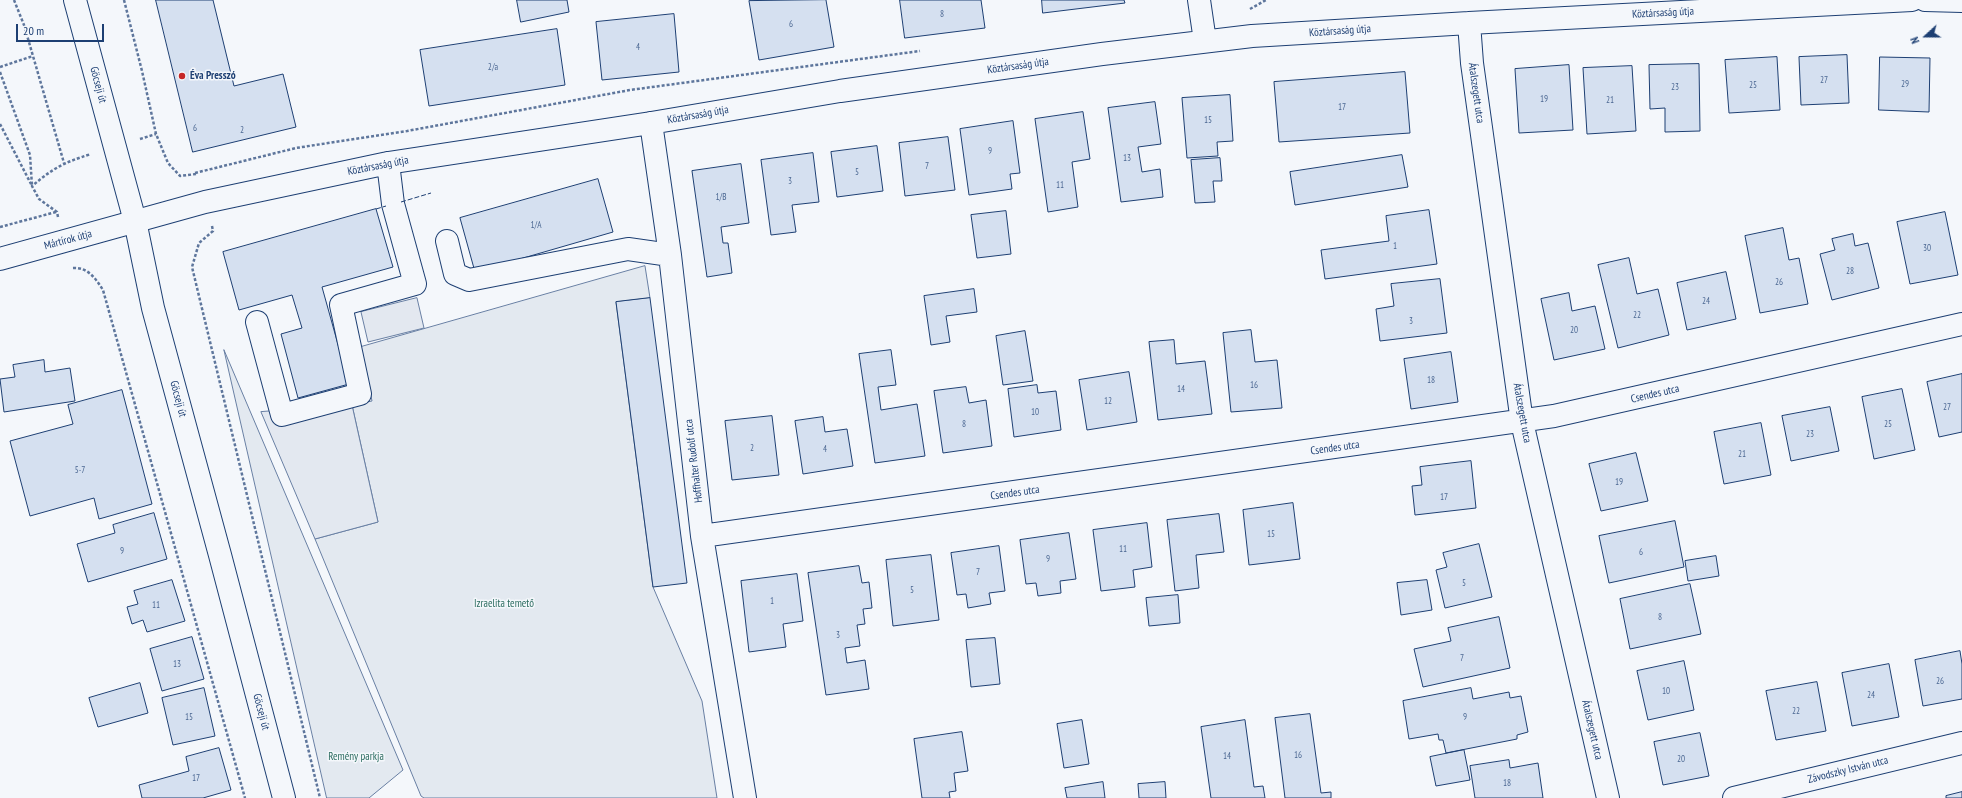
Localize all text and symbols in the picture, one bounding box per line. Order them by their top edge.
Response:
street label: Köztársaság útja [1632,5,1694,21]
house number: 8 [940,9,944,19]
scale bar [18,16,106,42]
north arrow [1906,16,1946,56]
house number: 6 [789,19,793,29]
street label: Köztársaság útja [1309,22,1371,40]
text: 20 m [23,23,44,38]
text: N [1907,35,1922,46]
house number: 4 [636,42,640,52]
street label: Köztársaság útja [986,55,1050,77]
house number: 2/a [488,62,498,72]
street label: Átalszegett utca [1465,62,1487,124]
street label: Göcseji út [87,65,109,105]
place label: Éva Presszó [190,69,236,83]
marker: Éva Presszó [177,71,187,81]
house number: 27 [1820,75,1828,85]
house number: 29 [1901,79,1909,89]
house number: 25 [1749,80,1757,90]
house number: 23 [1671,82,1679,92]
house number: 19 [1540,94,1548,104]
house number: 21 [1606,95,1614,105]
house number: 17 [1338,102,1346,112]
street label: Köztársaság útja [666,103,730,127]
house number: 15 [1204,115,1212,125]
house number: 6 [193,123,197,133]
house number: 2 [240,125,244,135]
house number: 9 [988,146,992,156]
house number: 13 [1123,153,1131,163]
street label: Köztársaság útja [346,154,410,178]
house number: 7 [925,161,929,171]
house number: 5 [855,167,859,177]
house number: 3 [788,176,792,186]
house number: 11 [1056,180,1064,190]
house number: 1/B [716,192,726,202]
house number: 1/A [531,220,541,230]
street label: Mártírok útja [43,227,93,253]
house number: 1 [1393,241,1397,251]
house number: 30 [1923,243,1931,253]
house number: 28 [1846,266,1854,276]
house number: 26 [1775,277,1783,287]
house number: 24 [1702,296,1710,306]
house number: 22 [1633,310,1641,320]
house number: 3 [1409,316,1413,326]
house number: 20 [1570,325,1578,335]
house number: 18 [1427,375,1435,385]
street label: Göcseji út [167,379,189,419]
house number: 16 [1250,380,1258,390]
street label: Átalszegett utca [1510,382,1534,444]
street label: Csendes utca [1629,382,1681,406]
house number: 14 [1177,384,1185,394]
house number: 12 [1104,396,1112,406]
house number: 27 [1943,402,1951,412]
house number: 10 [1031,407,1039,417]
street label: Hoffhalter Rudolf utca [682,418,706,504]
house number: 8 [962,419,966,429]
house number: 25 [1884,419,1892,429]
house number: 23 [1806,429,1814,439]
street label: Csendes utca [1310,438,1360,458]
house number: 2 [750,443,754,453]
house number: 4 [823,444,827,454]
house number: 21 [1738,449,1746,459]
house number: 5-7 [75,465,85,475]
house number: 19 [1615,477,1623,487]
street label: Csendes utca [990,483,1040,503]
house number: 17 [1440,492,1448,502]
house number: 15 [1267,529,1275,539]
house number: 11 [1119,544,1127,554]
house number: 9 [120,546,124,556]
house number: 6 [1639,547,1643,557]
house number: 9 [1046,554,1050,564]
house number: 7 [976,567,980,577]
house number: 5 [1462,578,1466,588]
house number: 5 [910,585,914,595]
house number: 1 [770,596,774,606]
park label: Izraelita temető [474,597,534,611]
house number: 11 [152,600,160,610]
house number: 8 [1658,612,1662,622]
house number: 3 [836,630,840,640]
house number: 7 [1460,653,1464,663]
house number: 13 [173,659,181,669]
house number: 26 [1936,676,1944,686]
house number: 10 [1662,686,1670,696]
house number: 24 [1867,690,1875,700]
street label: Göcseji út [250,692,272,732]
street label: Átalszegett utca [1579,699,1605,761]
house number: 22 [1792,706,1800,716]
house number: 15 [185,712,193,722]
house number: 9 [1463,712,1467,722]
park label: Remény parkja [328,750,384,764]
house number: 16 [1294,750,1302,760]
house number: 14 [1223,751,1231,761]
house number: 20 [1677,754,1685,764]
street label: Závodszky István utca [1806,754,1890,786]
house number: 17 [192,773,200,783]
house number: 18 [1503,778,1511,788]

